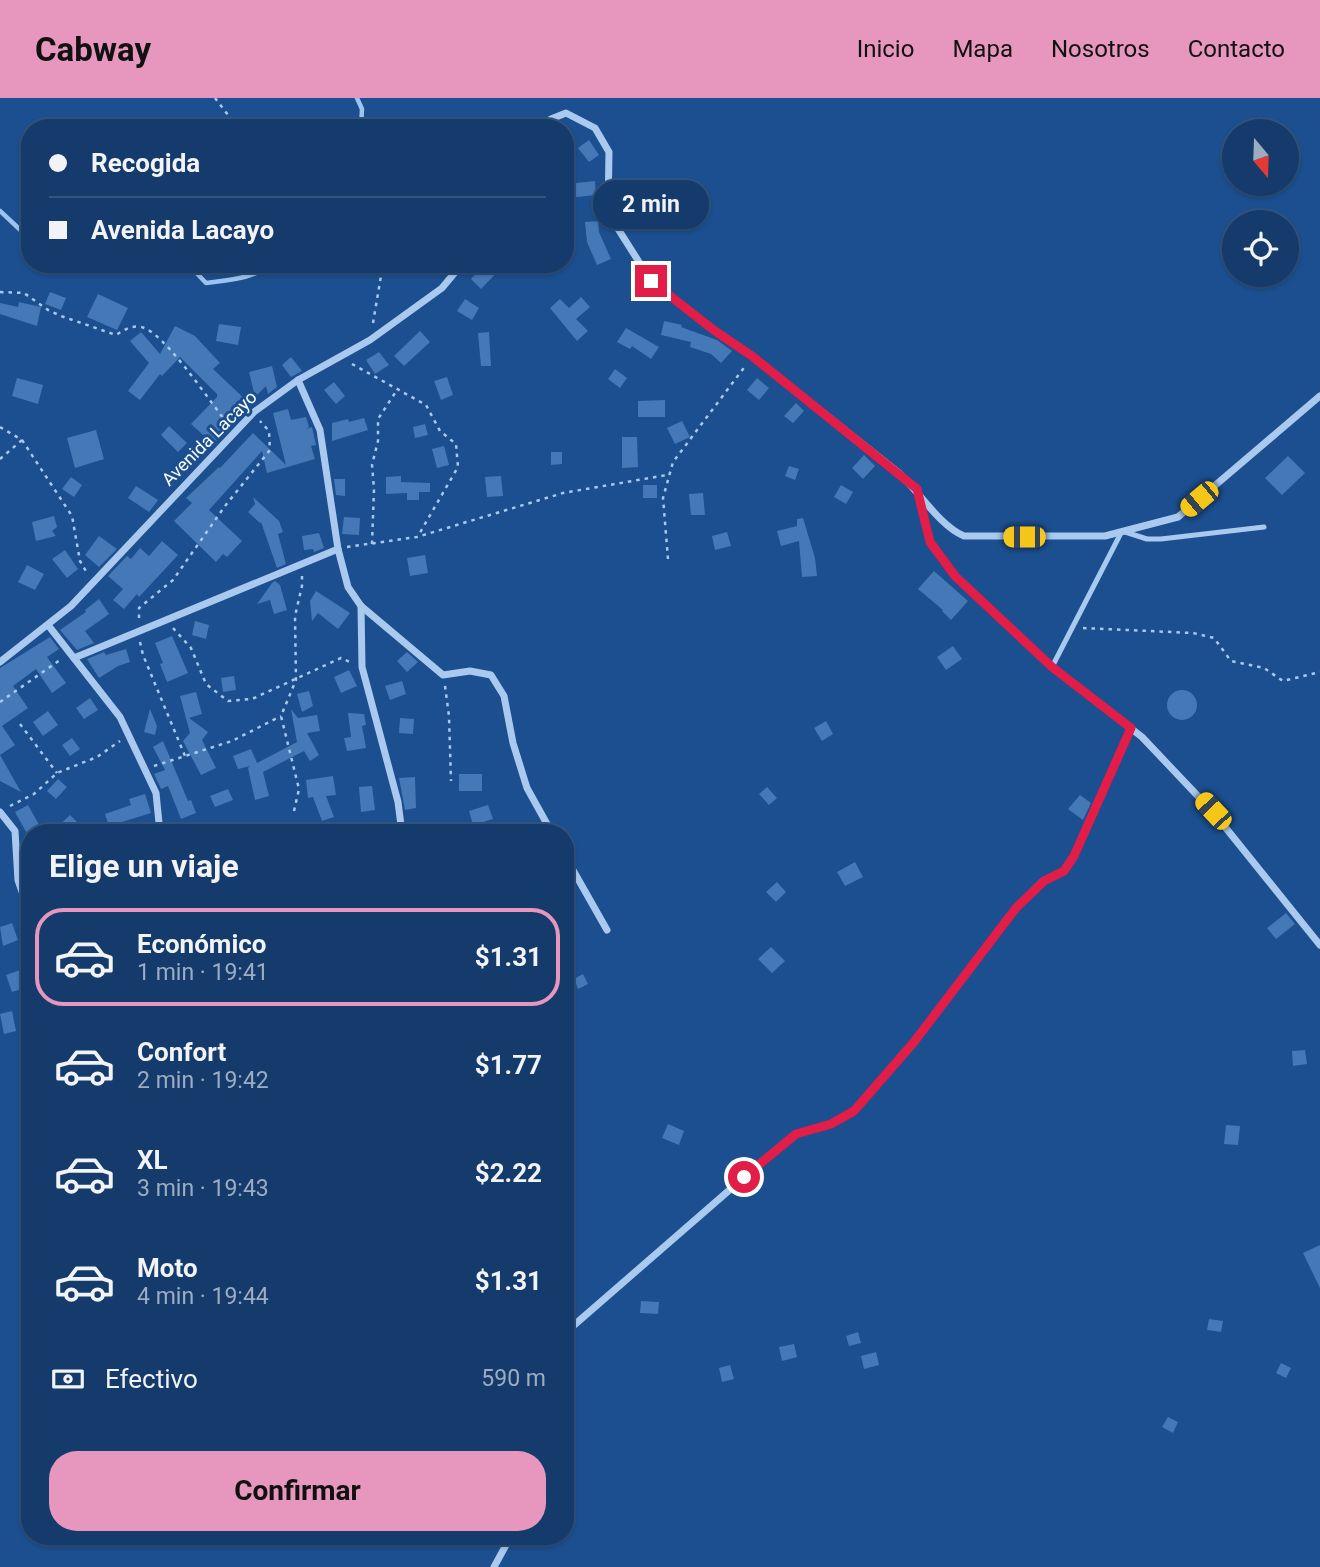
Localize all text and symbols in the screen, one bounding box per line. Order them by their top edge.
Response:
text: Cabway [35,30,151,69]
text: Inicio [857,35,914,63]
text: Mapa [952,35,1013,63]
text: Nosotros [1051,35,1150,63]
text: Contacto [1188,35,1285,63]
north arrow [1222,119,1298,196]
map controls [1222,119,1299,287]
text: Recogida [91,148,200,178]
callout: 2 min [593,180,709,228]
text: 2 min [622,191,680,218]
button: locate [1222,210,1299,287]
text: Avenida Lacayo [91,215,274,245]
route end [635,265,667,297]
street label: Avenida Lacayo [157,386,261,490]
car [1177,477,1222,521]
car [1004,527,1046,548]
car [1191,788,1236,834]
text: Elige un viaje [49,847,239,885]
icon: car [53,926,116,989]
text: Económico [137,929,266,959]
text: $1.31 [475,942,542,972]
text: 1 min · 19:41 [137,959,269,986]
icon: car [53,1034,116,1097]
text: Confort [137,1037,226,1067]
text: $1.77 [475,1050,542,1080]
text: 2 min · 19:42 [137,1067,269,1094]
icon: car [53,1142,116,1205]
text: XL [137,1145,168,1175]
text: $2.22 [475,1158,542,1188]
route start [728,1161,760,1193]
text: 3 min · 19:43 [137,1175,269,1202]
icon: car [53,1250,116,1313]
text: Moto [137,1253,198,1283]
text: $1.31 [475,1266,542,1296]
text: 4 min · 19:44 [137,1283,269,1310]
icon: cash [49,1360,87,1398]
text: Efectivo [105,1364,198,1394]
text: 590 m [481,1365,546,1392]
button: Confirmar [49,1451,546,1531]

